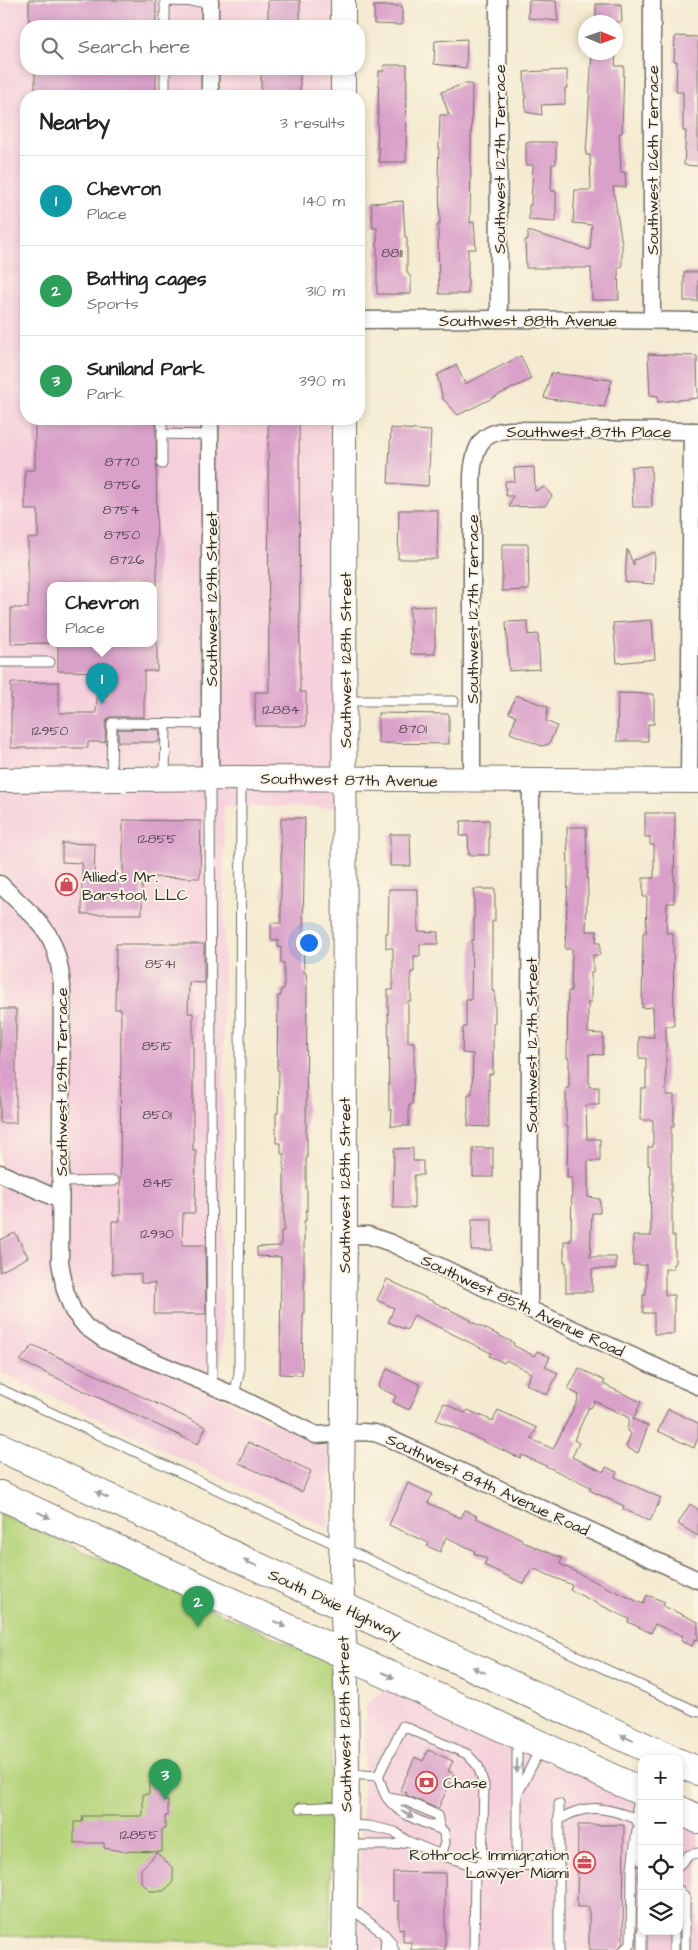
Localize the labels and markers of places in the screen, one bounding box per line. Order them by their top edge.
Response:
pin: 1 [86,663,118,704]
place label: Allied's Mr. Barstool, LLC [82,866,188,906]
shop icon: Allied's Mr. Barstool, LLC [54,873,78,897]
pin: 2 [182,1586,214,1627]
pin: 3 [149,1759,181,1800]
bank icon: Chase [415,1770,439,1794]
place label: Chase [443,1772,487,1794]
place label: Rothrock Immigration Lawyer Miami [409,1844,570,1885]
office icon: Rothrock Immigration Lawyer Miami [573,1851,597,1875]

